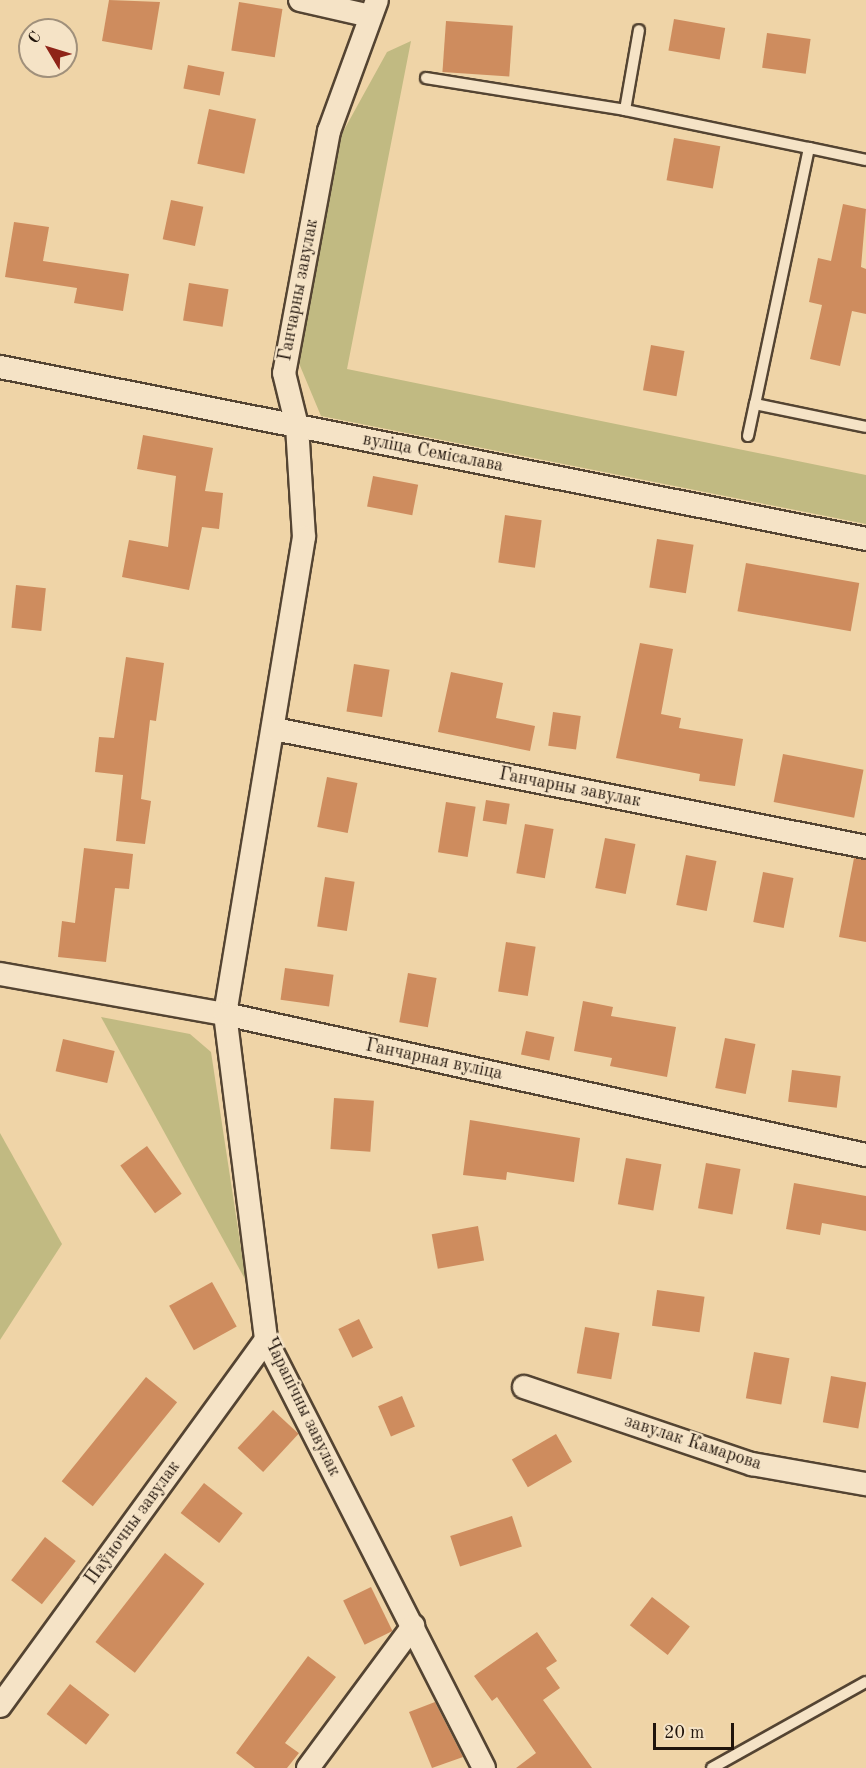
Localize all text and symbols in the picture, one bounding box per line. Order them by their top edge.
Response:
north arrow [18,18,78,78]
text: С [26,29,45,47]
street label: Ганчарны завулак [275,217,323,363]
street label: вуліца Семісалава [361,429,505,477]
street label: Ганчарны завулак [497,764,643,812]
street label: Ганчарная вуліца [363,1035,505,1085]
street label: Чарапічны завулак [259,1334,345,1480]
street label: завулак Камарова [622,1411,764,1475]
street label: Паўночны завулак [81,1457,185,1589]
scale bar [656,1711,737,1749]
text: 20 m [664,1724,704,1742]

